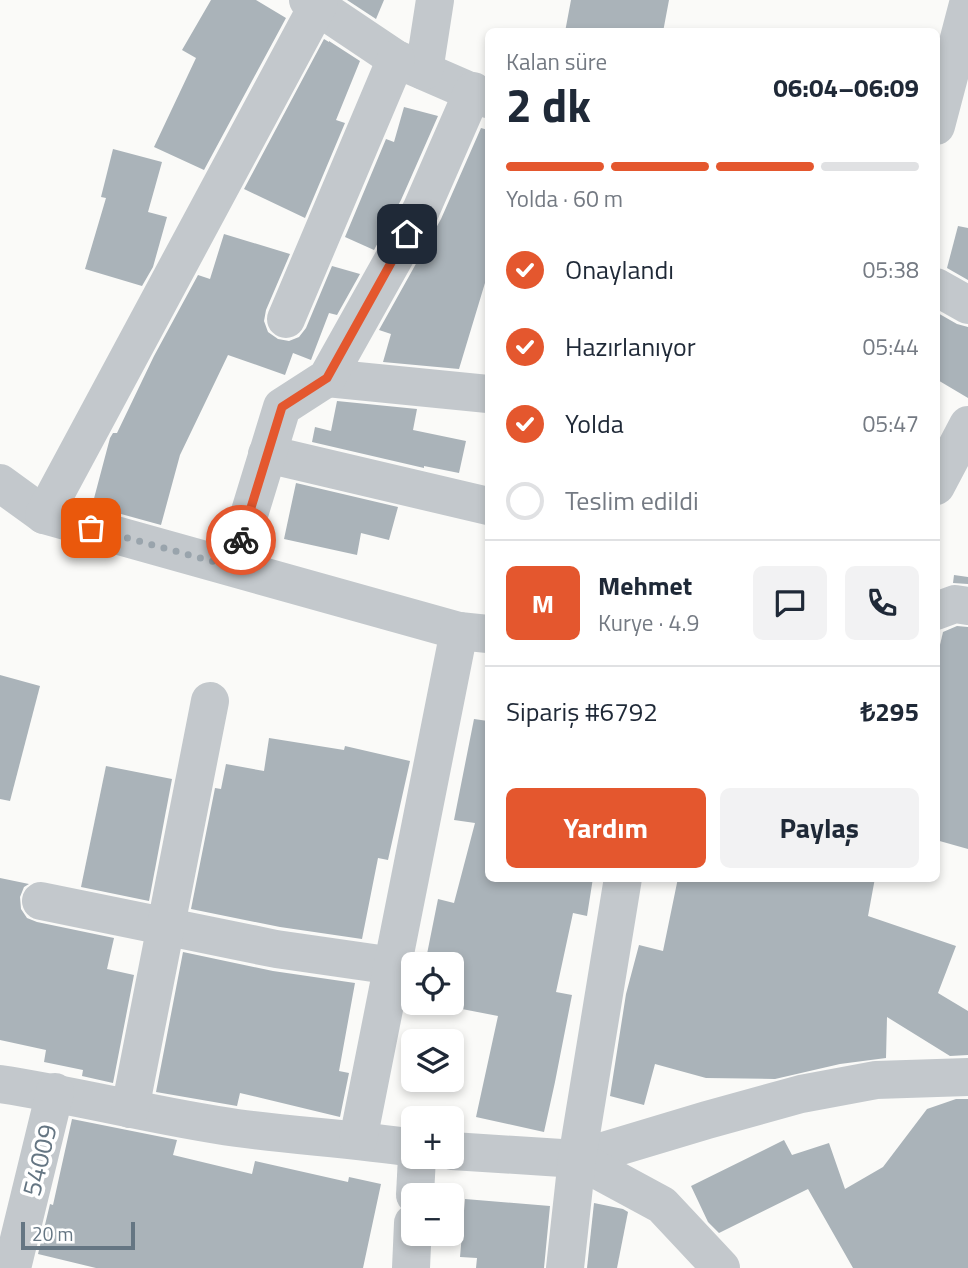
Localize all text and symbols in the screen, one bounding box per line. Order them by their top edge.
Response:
text: Kalan süre [506,44,607,79]
text: 06:04–06:09 [773,68,919,107]
text: 2 dk [506,70,591,140]
text: Yolda · 60 m [506,181,623,216]
pin [377,204,437,264]
icon: home [388,215,426,253]
text: Onaylandı [565,250,674,289]
icon: check [506,251,544,289]
text: 05:38 [862,252,919,287]
text: Hazırlanıyor [565,327,696,366]
icon: check [506,328,544,366]
text: 05:44 [862,329,919,364]
text: Yolda [565,404,624,443]
icon: check [506,405,544,443]
text: 05:47 [862,406,919,441]
text: Teslim edildi [565,481,699,520]
pin [61,498,121,558]
courier [206,505,276,575]
icon: bag [72,509,110,547]
icon: bike [222,521,260,559]
text: Mehmet [598,566,692,605]
button: chat [753,566,827,640]
button: phone [845,566,919,640]
text: M [532,584,554,623]
text: Kurye · 4.9 [598,605,699,640]
text: Sipariş #6792 [506,692,658,731]
text: ₺295 [860,692,919,731]
button: Yardım [506,788,706,868]
button: Paylaş [720,788,919,868]
map controls [401,952,464,1246]
button: locate [401,952,464,1015]
button: layers [401,1029,464,1092]
button: + [401,1106,464,1169]
street label: 54009 [11,1120,67,1200]
button: − [401,1183,464,1246]
scale bar [21,1219,135,1251]
text: 20 m [32,1219,73,1248]

